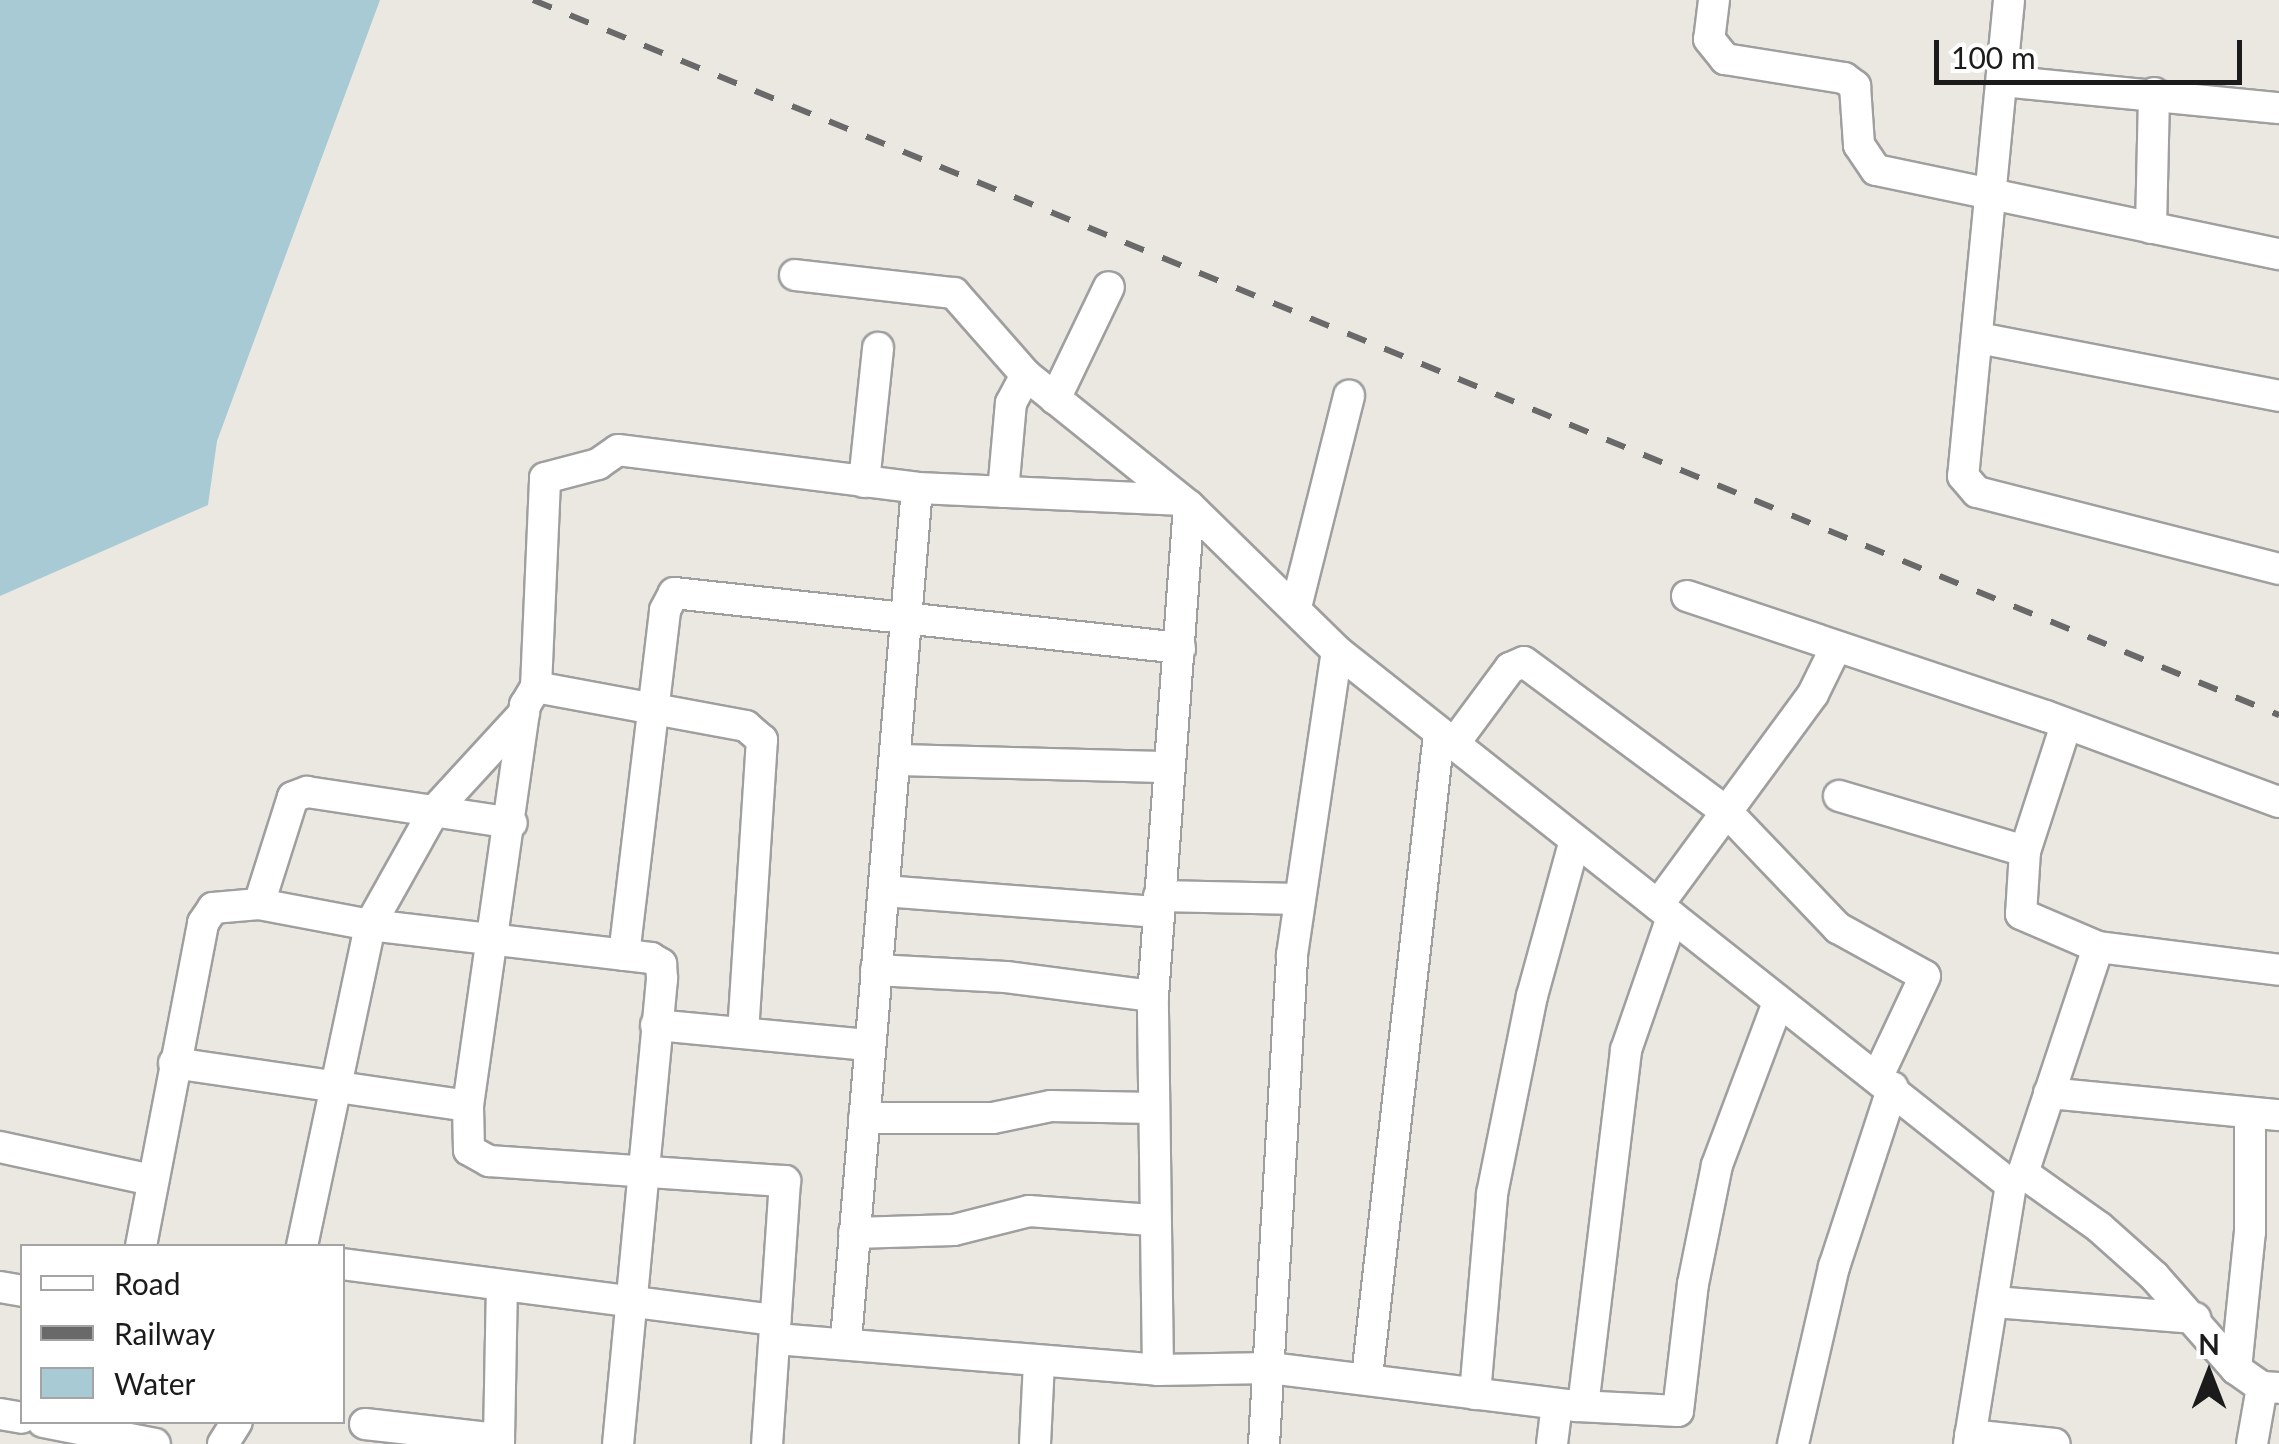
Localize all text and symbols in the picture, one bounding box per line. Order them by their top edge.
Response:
scale bar [1939,20,2246,82]
text: 100 m [1951,39,2036,75]
legend [20,1244,345,1424]
text: Road [114,1265,181,1301]
text: Railway [114,1315,215,1351]
north arrow [2159,1324,2259,1424]
text: N [2198,1327,2220,1361]
text: Water [114,1365,196,1401]

